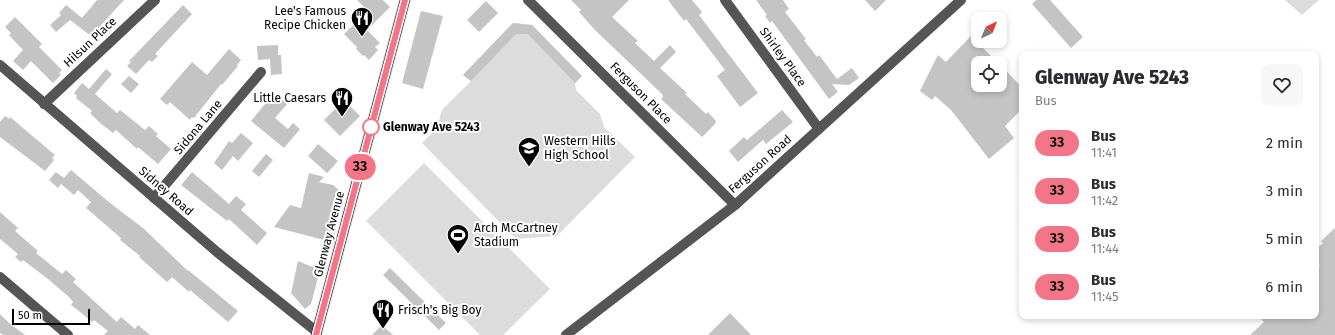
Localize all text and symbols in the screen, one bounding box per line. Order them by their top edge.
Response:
place label: Lee's Famous Recipe Chicken [264,4,346,32]
restaurant icon: Lee's Famous Recipe Chicken [349,5,375,38]
north arrow [971,12,1007,48]
map controls [971,12,1007,92]
street label: Hilsun Place [61,14,119,70]
street label: Shirley Place [757,25,809,89]
button: locate [971,56,1007,92]
street label: Ferguson Place [607,59,675,127]
button: heart [1261,64,1303,106]
text: Glenway Ave 5243 [1035,66,1189,89]
restaurant icon: Little Caesars [329,85,355,118]
place label: Little Caesars [253,91,326,105]
text: Bus [1035,93,1057,108]
street label: Sidona Lane [171,97,225,157]
marker: Glenway Ave 5243 [362,118,380,136]
place label: Glenway Ave 5243 [383,120,480,134]
text: Bus [1091,127,1116,145]
street label: Ferguson Road [726,132,794,196]
place label: Western Hills High School [544,134,616,162]
text: 33 [1050,134,1064,151]
text: 2 min [1266,134,1303,152]
school or university icon: Western Hills High School [516,135,542,168]
text: 11:41 [1091,145,1117,160]
line badge: 33 [342,154,378,180]
text: 33 [353,158,367,175]
street label: Sidney Road [136,164,196,218]
text: Bus [1091,175,1116,193]
text: 33 [1050,182,1064,199]
text: 3 min [1266,182,1303,200]
street label: Glenway Avenue [311,190,347,278]
text: 11:42 [1091,193,1118,208]
place label: Arch McCartney Stadium [474,221,558,249]
sports icon: Arch McCartney Stadium [445,222,471,255]
text: Bus [1091,223,1116,241]
text: 33 [1050,230,1064,247]
text: 5 min [1266,230,1303,248]
text: 11:44 [1091,241,1119,256]
text: Bus [1091,271,1116,289]
text: 33 [1050,278,1064,295]
text: 6 min [1265,278,1303,296]
text: 11:45 [1091,289,1118,304]
restaurant icon: Frisch's Big Boy [370,297,396,330]
place label: Frisch's Big Boy [398,303,481,317]
scale bar [12,307,90,326]
text: 50 m [18,309,42,322]

